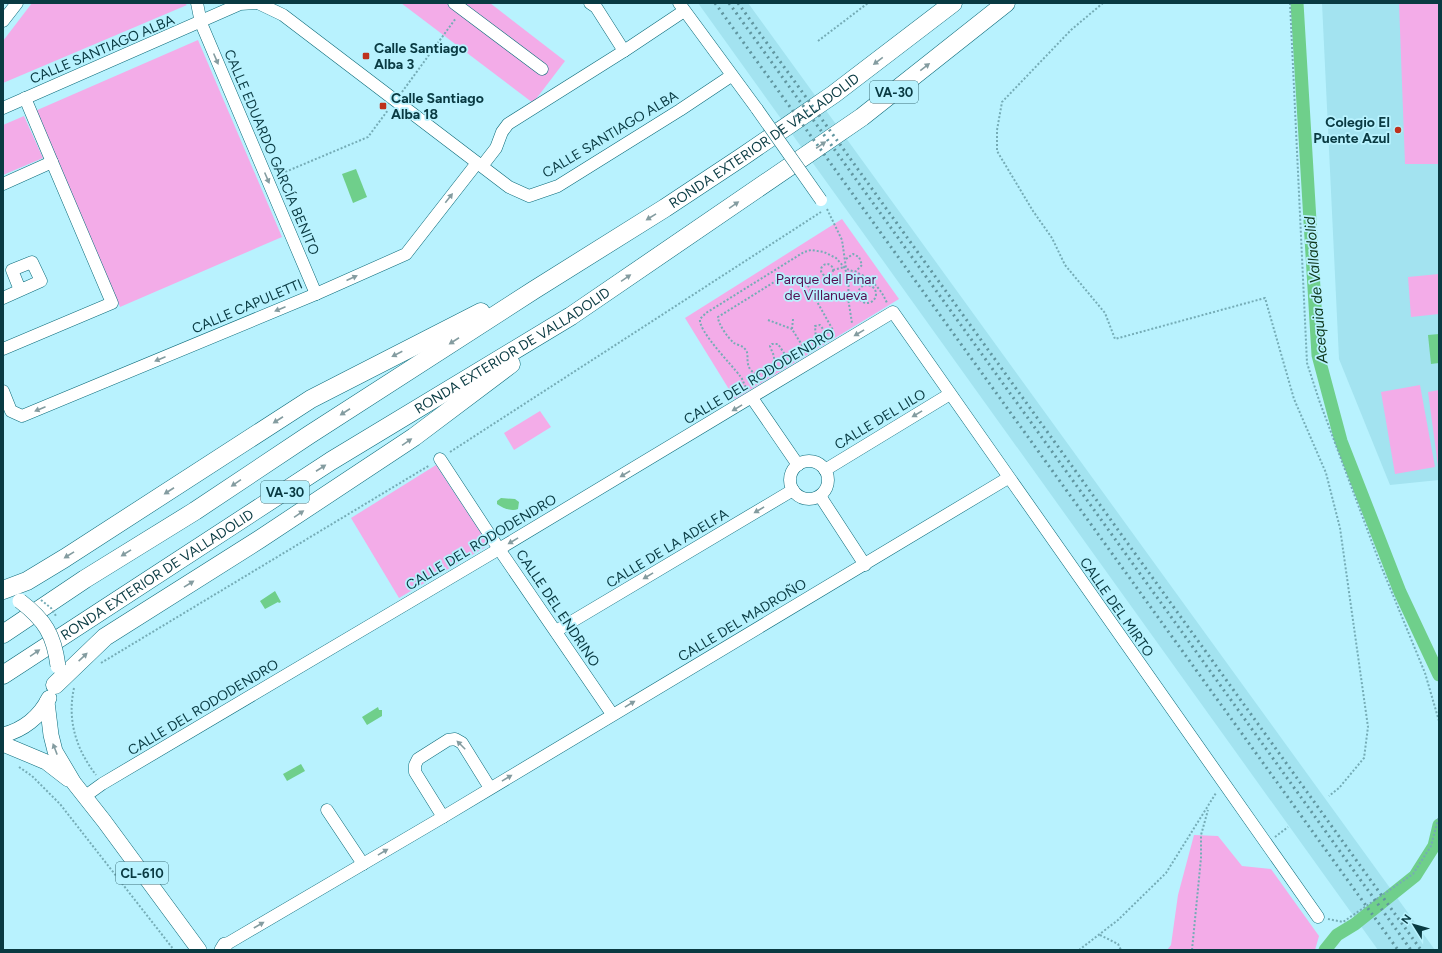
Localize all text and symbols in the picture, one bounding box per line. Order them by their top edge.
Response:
street label: CALLE SANTIAGO ALBA [27,11,177,88]
place label: Calle Santiago Alba 3 [374,40,467,73]
street label: CALLE EDUARDO GARCÍA BENITO [220,47,323,258]
marker: Calle Santiago Alba 3 [361,51,371,61]
one-way arrow [213,53,219,64]
one-way arrow [872,57,883,65]
one-way arrow [920,63,931,72]
street label: RONDA EXTERIOR DE VALLADOLID [666,70,863,212]
road number: VA-30 [870,81,918,103]
street label: CALLE SANTIAGO ALBA [539,87,682,182]
place label: Calle Santiago Alba 18 [391,90,484,123]
marker: Calle Santiago Alba 18 [378,101,388,111]
place label: Colegio El Puente Azul [1313,114,1390,147]
marker: Colegio El Puente Azul [1393,125,1403,135]
one-way arrow [816,141,826,149]
one-way arrow [264,173,270,184]
one-way arrow [445,193,454,204]
one-way arrow [729,201,739,209]
one-way arrow [646,213,656,221]
water label: Acequia de Valladolid [1301,215,1331,365]
park label: Parque del Pinar de Villanueva [776,271,876,304]
one-way arrow [621,274,632,282]
one-way arrow [346,275,357,281]
street label: CALLE CAPULETTI [189,276,305,337]
street label: RONDA EXTERIOR DE VALLADOLID [411,284,614,418]
one-way arrow [274,306,286,312]
street label: CALLE DEL RODODENDRO [681,325,838,428]
one-way arrow [853,329,865,336]
one-way arrow [448,338,460,345]
one-way arrow [392,351,403,358]
one-way arrow [154,356,166,362]
street label: CALLE DEL LILO [832,385,929,453]
one-way arrow [731,404,743,411]
one-way arrow [34,405,46,412]
one-way arrow [340,408,350,416]
one-way arrow [911,411,923,418]
one-way arrow [273,416,283,424]
one-way arrow [402,438,412,446]
one-way arrow [316,464,326,472]
one-way arrow [619,471,631,478]
one-way arrow [230,480,242,487]
road number: VA-30 [261,481,309,503]
one-way arrow [163,487,175,494]
street label: CALLE DEL RODODENDRO [403,491,560,594]
street label: CALLE DE LA ADELFA [603,505,732,592]
street label: RONDA EXTERIOR DE VALLADOLID [58,506,257,644]
one-way arrow [753,506,765,513]
one-way arrow [294,510,304,518]
one-way arrow [508,537,518,545]
street label: CALLE DEL ENDRINO [512,547,603,670]
one-way arrow [121,549,131,557]
one-way arrow [64,551,74,559]
street label: CALLE DEL MIRTO [1076,554,1157,660]
one-way arrow [642,573,654,580]
street label: CALLE DEL MADROÑO [675,575,810,666]
one-way arrow [184,580,194,588]
one-way arrow [30,649,41,657]
one-way arrow [77,653,88,662]
street label: CALLE DEL RODODENDRO [125,656,282,759]
one-way arrow [624,700,636,707]
one-way arrow [456,740,466,749]
one-way arrow [52,742,58,754]
one-way arrow [501,775,513,782]
one-way arrow [377,849,389,856]
road number: CL-610 [116,862,168,884]
north arrow [1394,905,1434,945]
text: N [1399,912,1414,927]
one-way arrow [253,922,265,929]

